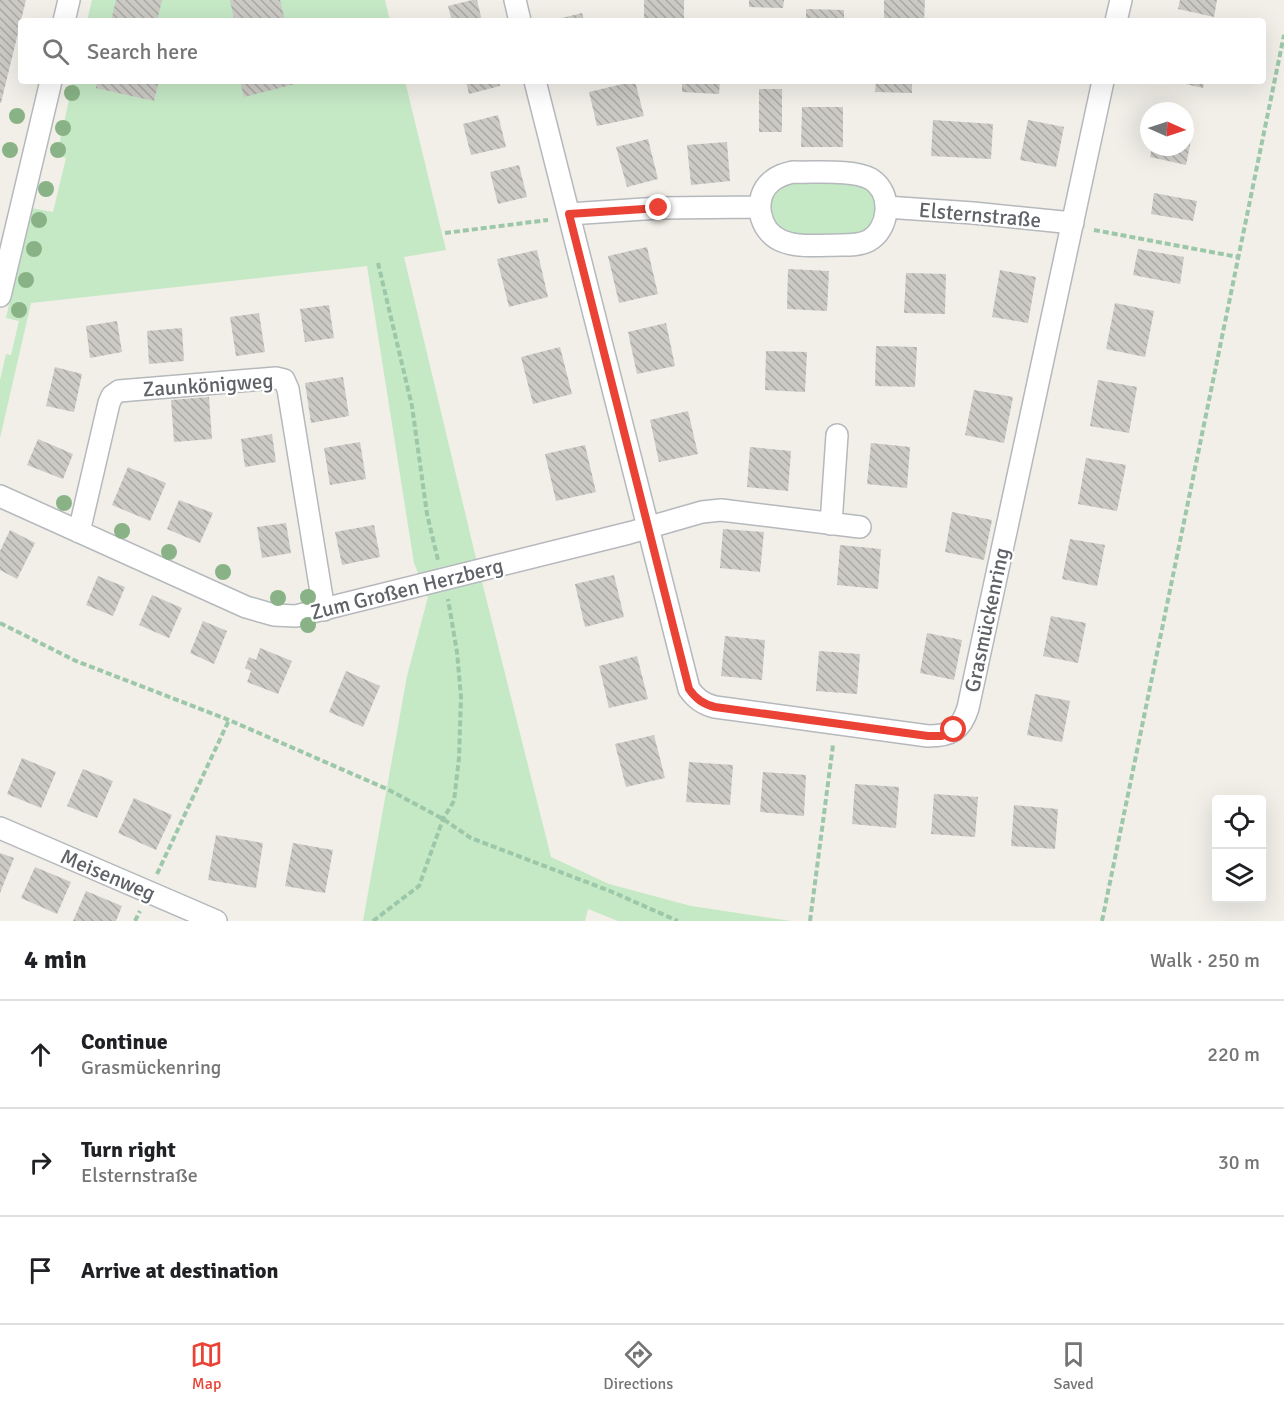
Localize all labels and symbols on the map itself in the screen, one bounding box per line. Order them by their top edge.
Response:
north arrow [1140,102,1194,156]
route end [645,194,671,220]
street label: Elsternstraße [918,197,1042,233]
street label: Zaunkönigweg [142,367,274,403]
street label: Grasmückenring [959,545,1015,695]
street label: Zum Großen Herzberg [308,552,506,626]
route start [940,716,966,742]
street label: Meisenweg [57,843,159,907]

